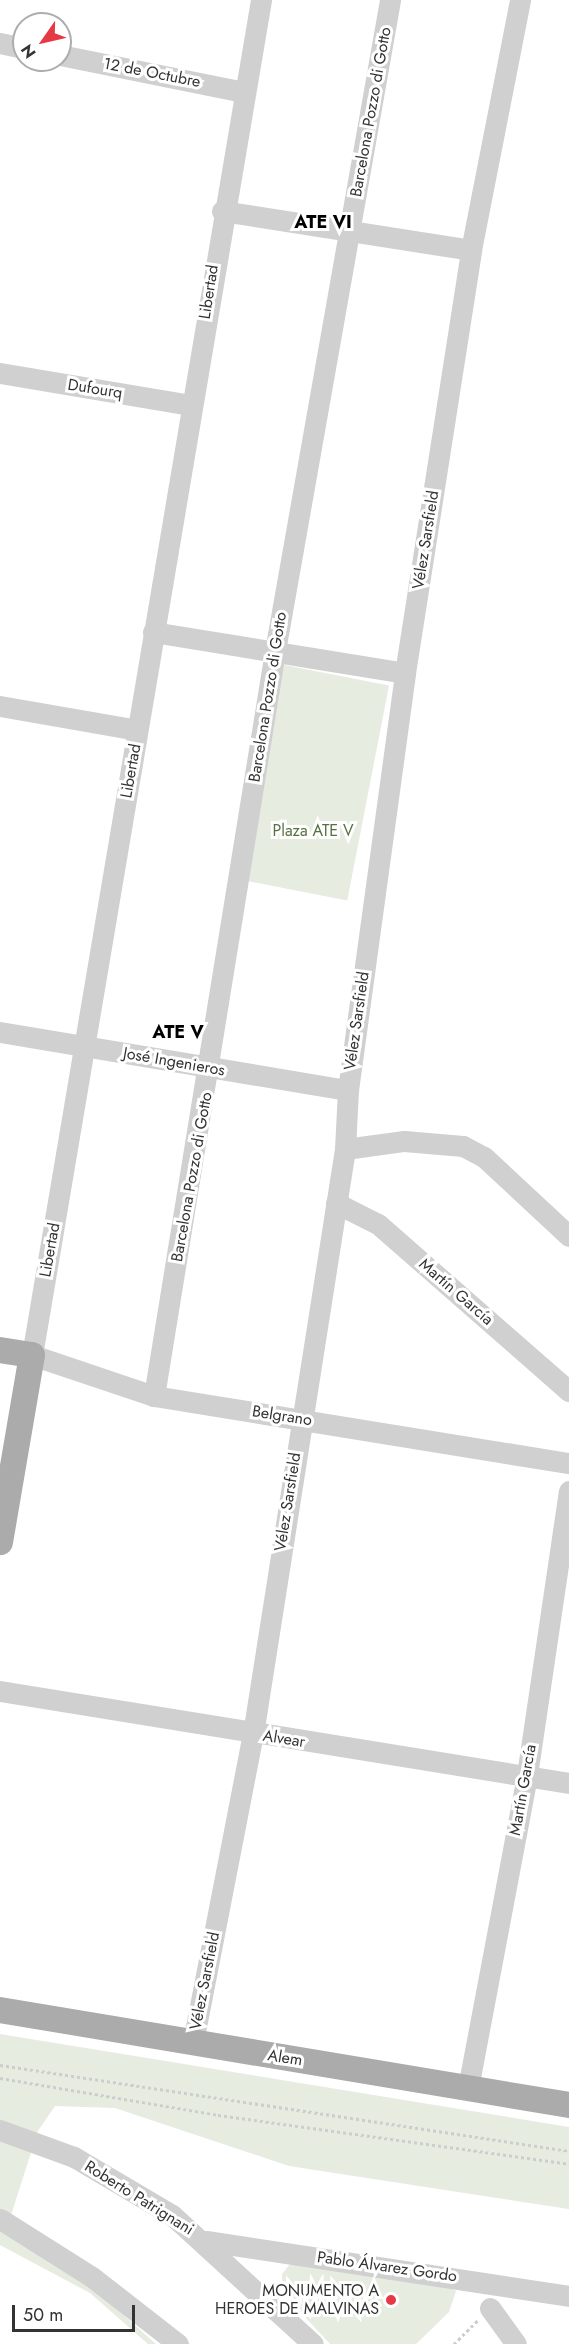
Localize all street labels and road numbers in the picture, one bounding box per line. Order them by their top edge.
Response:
street label: Barcelona Pozzo di Gotto [347,26,395,198]
street label: 12 de Octubre [102,54,202,92]
street label: Libertad [195,263,223,321]
street label: Dufourq [66,375,124,403]
street label: Vélez Sarsfield [409,489,443,591]
street label: Barcelona Pozzo di Gotto [245,611,291,783]
street label: Libertad [117,742,145,800]
street label: Vélez Sarsfield [341,970,373,1072]
street label: José Ingenieros [122,1044,226,1080]
street label: Barcelona Pozzo di Gotto [168,1091,216,1263]
street label: Libertad [36,1221,64,1279]
street label: Martín García [415,1255,497,1329]
street label: Belgrano [251,1402,313,1430]
street label: Vélez Sarsfield [271,1451,305,1553]
street label: Alvear [262,1726,306,1752]
street label: Martín García [506,1743,540,1837]
street label: Vélez Sarsfield [186,1930,224,2032]
street label: Alem [266,2046,304,2070]
street label: Roberto Patrignani [81,2157,197,2239]
street label: Pablo Álvarez Gordo [316,2248,458,2286]

